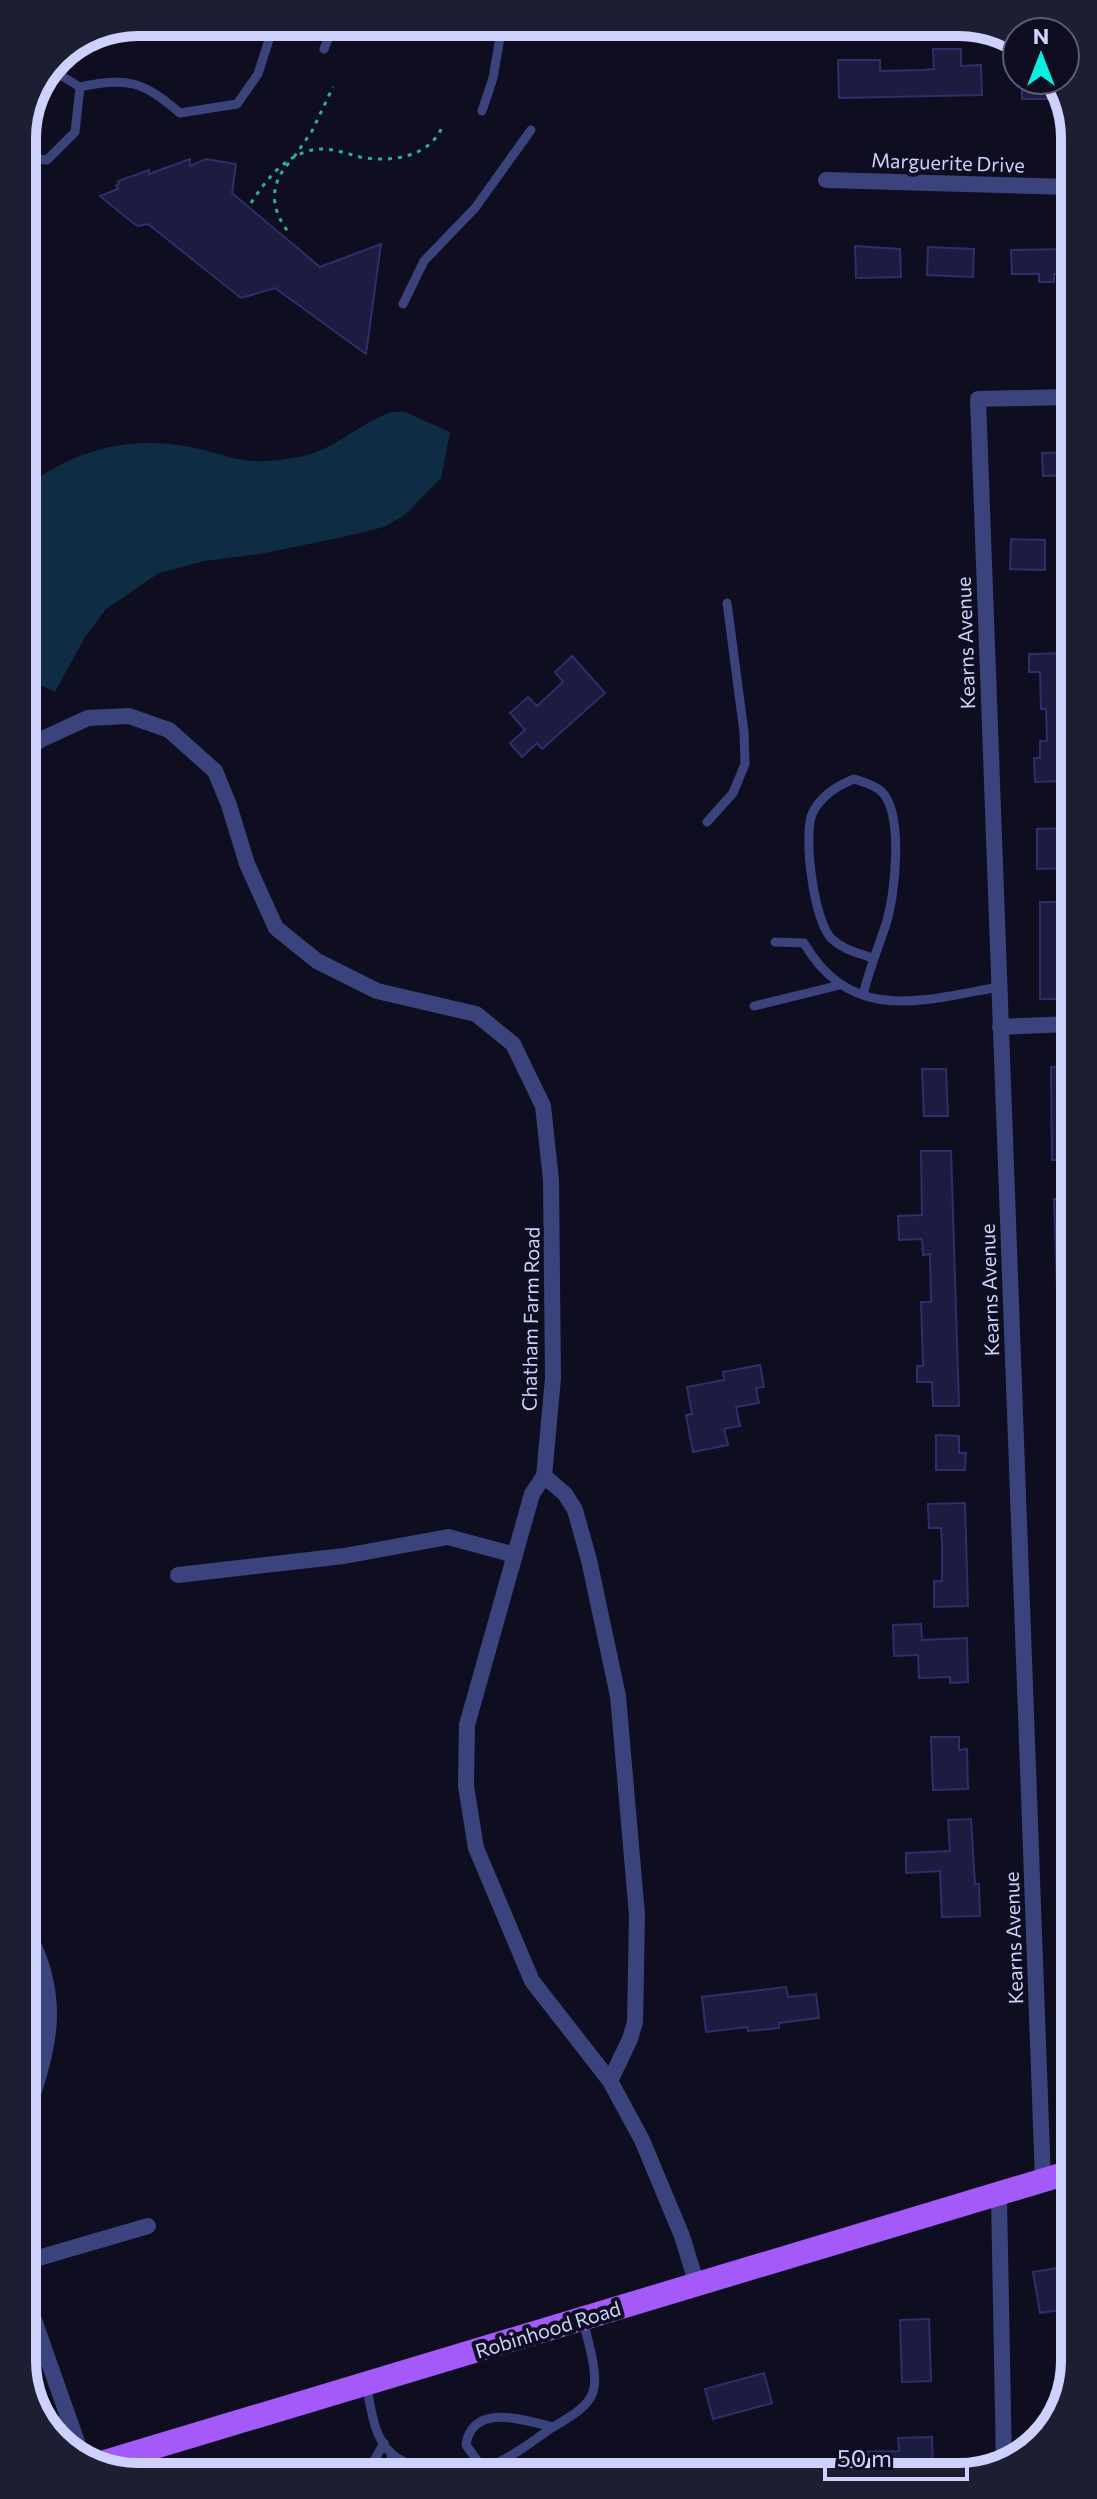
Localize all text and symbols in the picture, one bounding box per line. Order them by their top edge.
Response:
north arrow [1001,16,1081,96]
text: N [1033,22,1049,49]
street label: Marguerite Drive [871,147,1025,177]
street label: Kearns Avenue [951,576,979,710]
street label: Kearns Avenue [975,1223,1003,1357]
street label: Chatham Farm Road [516,1227,544,1411]
street label: Kearns Avenue [999,1871,1027,2005]
street label: Robinhood Road [472,2296,623,2363]
scale bar [825,2431,967,2481]
text: 50 m [837,2443,892,2472]

